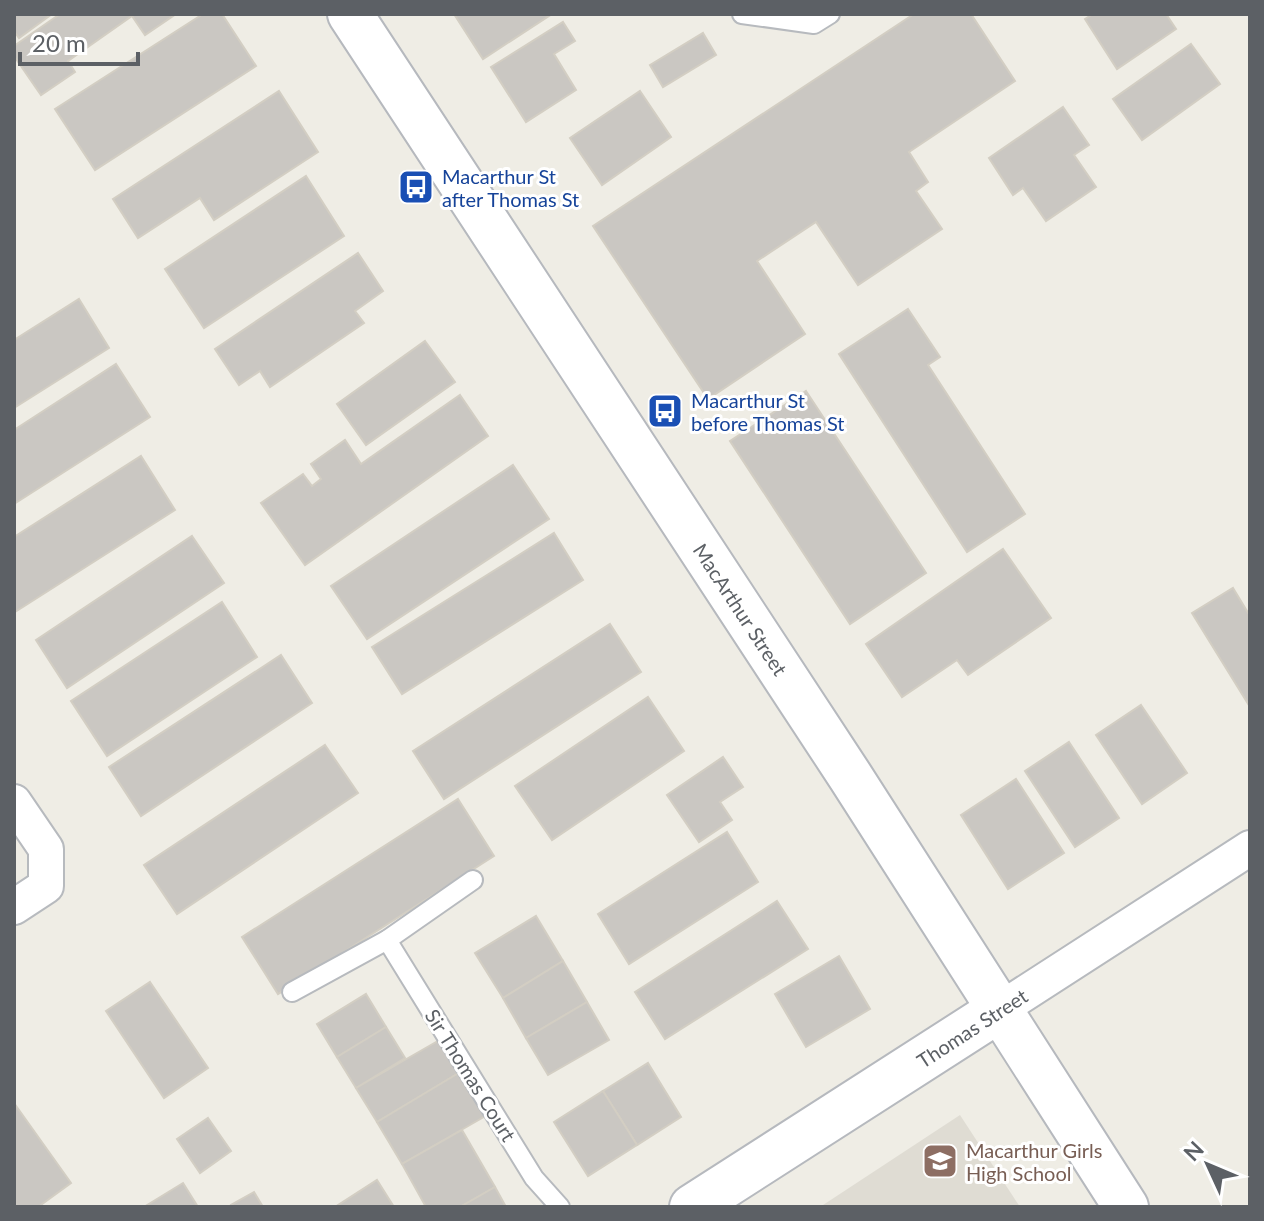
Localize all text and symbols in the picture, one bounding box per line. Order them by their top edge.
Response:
scale bar [20,16,138,66]
text: 20 m [32,28,86,57]
place label: Macarthur St after Thomas St [442,164,579,211]
bus stop icon: Macarthur St after Thomas St [397,168,435,206]
place label: Macarthur St before Thomas St [691,388,845,435]
bus stop icon: Macarthur St before Thomas St [646,392,684,430]
street label: MacArthur Street [689,539,793,680]
street label: Thomas Street [912,983,1032,1073]
street label: Sir Thomas Court [421,1004,521,1146]
north arrow [1168,1125,1248,1205]
text: N [1178,1135,1209,1166]
place label: Macarthur Girls High School [966,1138,1102,1185]
school or university icon: Macarthur Girls High School [921,1142,959,1180]

